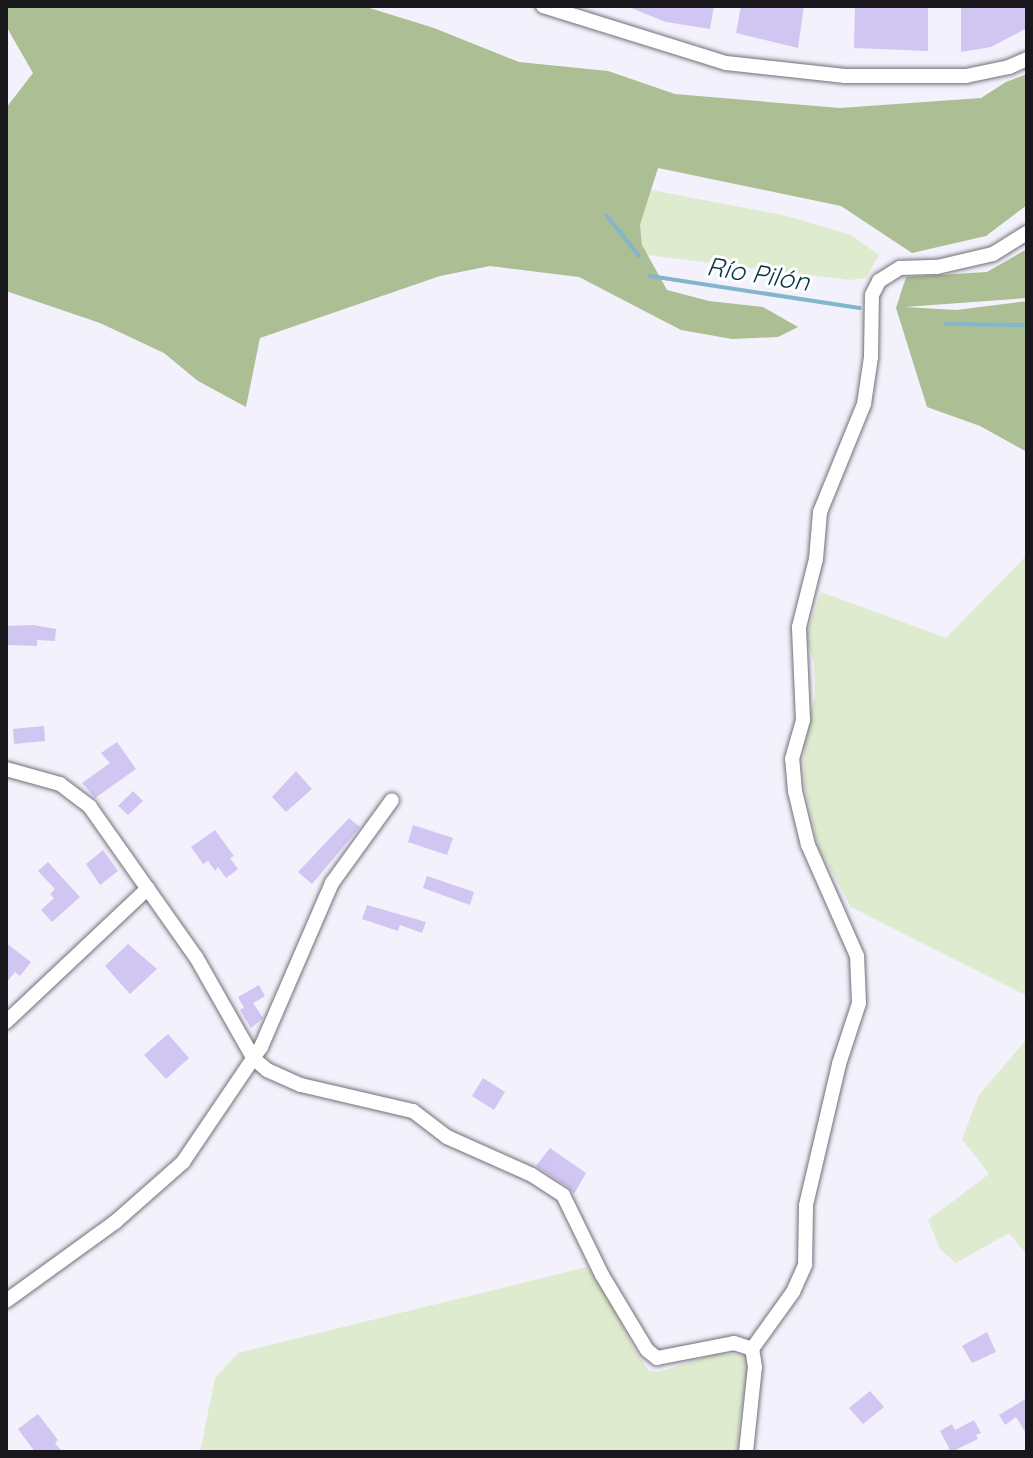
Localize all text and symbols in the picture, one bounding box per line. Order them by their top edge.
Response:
water label: Río Pilón [704,250,812,298]

